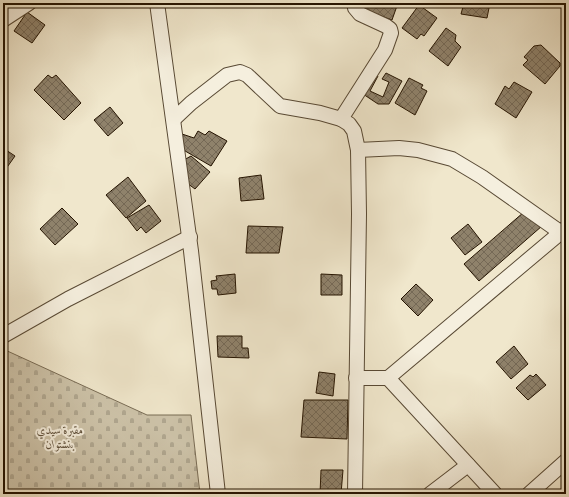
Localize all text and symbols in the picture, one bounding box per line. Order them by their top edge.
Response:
park label: مقبرة سيدي بنشتوان [37,423,83,453]

